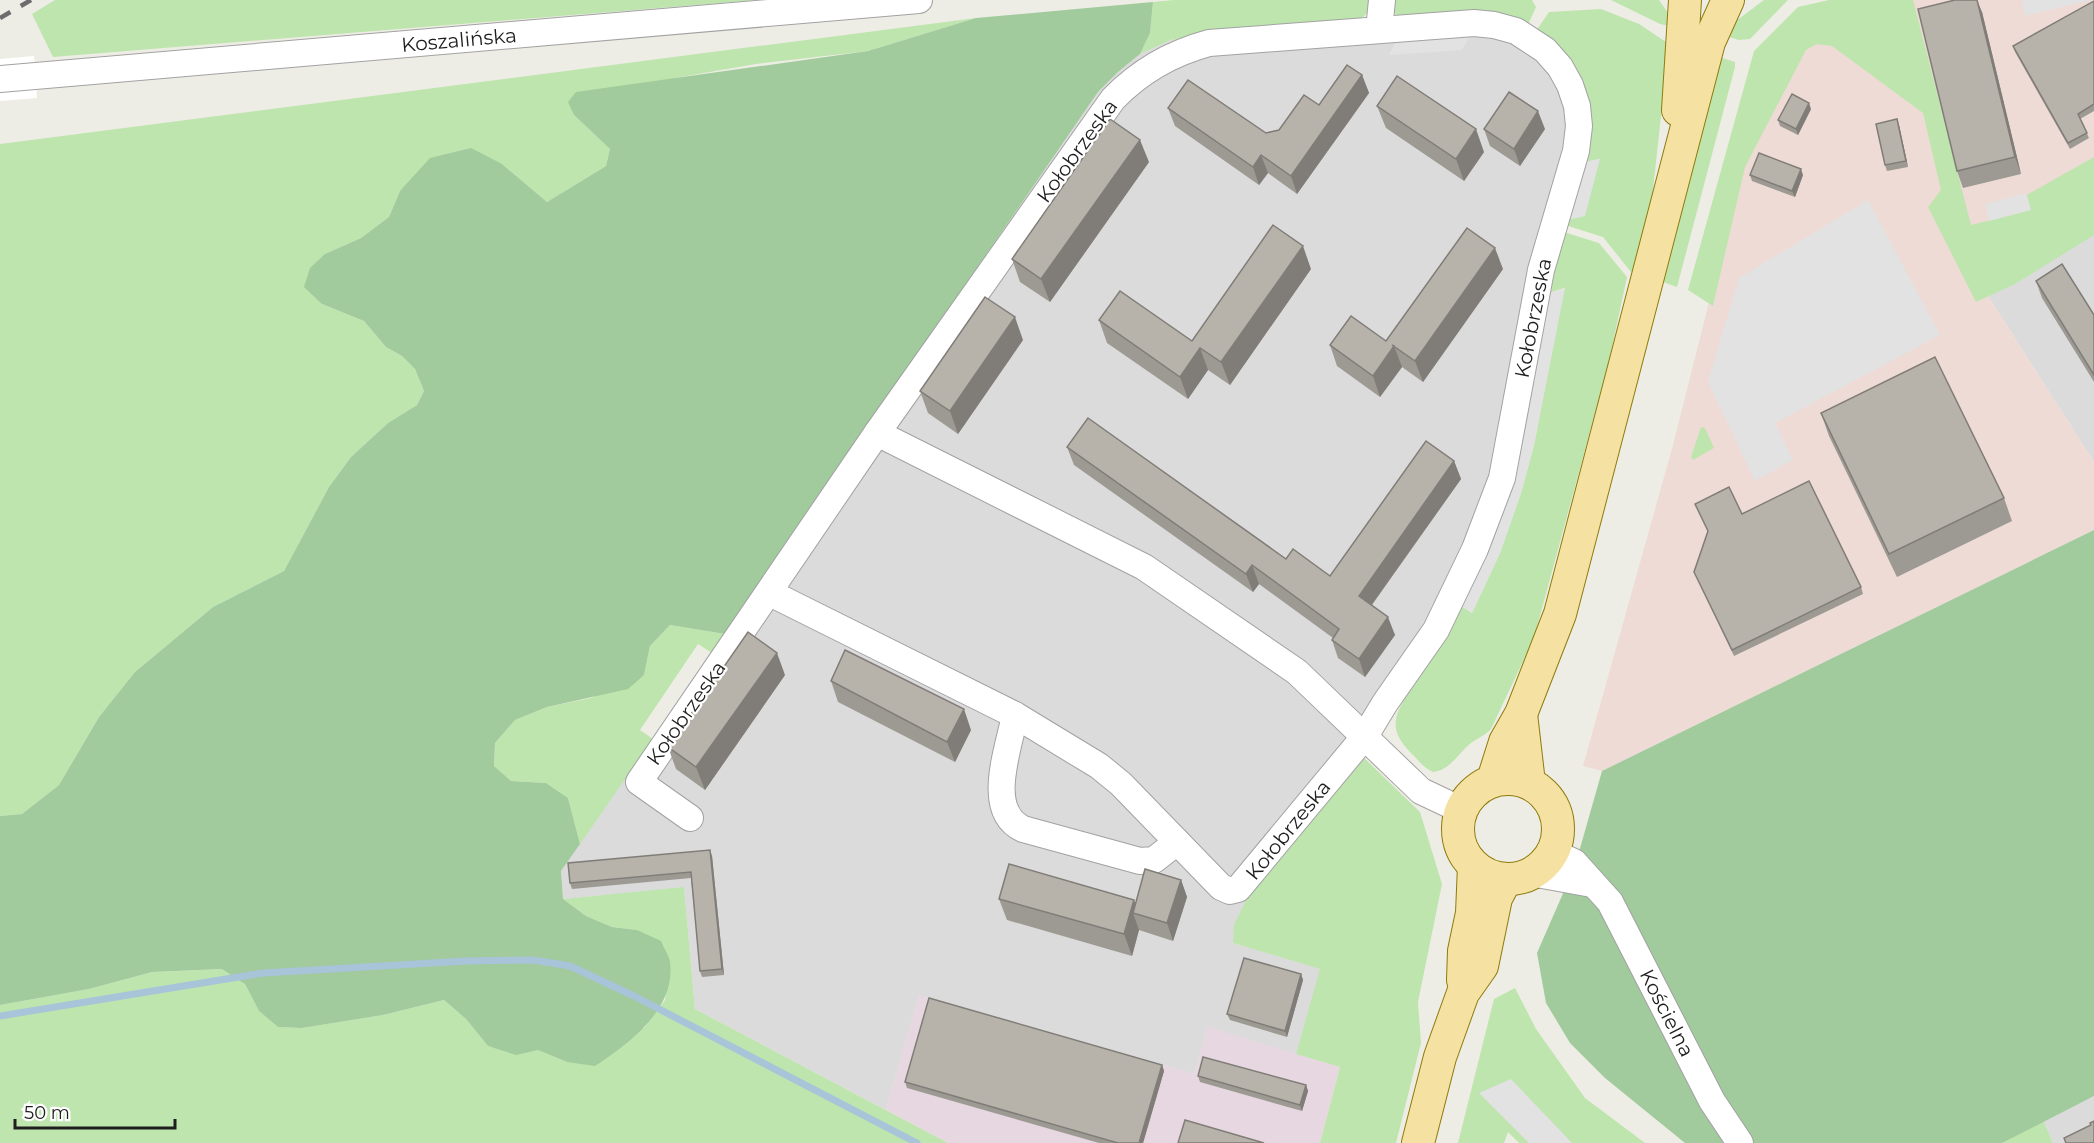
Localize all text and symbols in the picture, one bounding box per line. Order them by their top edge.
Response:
street label: Koszalińska [400,23,518,57]
street label: Kołobrzeska [1032,95,1122,207]
street label: Kołobrzeska [1510,256,1556,380]
street label: Kołobrzeska [641,656,731,770]
street label: Kołobrzeska [1240,775,1336,885]
street label: Kościelna [1635,965,1699,1061]
scale bar [15,1092,176,1130]
text: 50 m [24,1102,70,1124]

